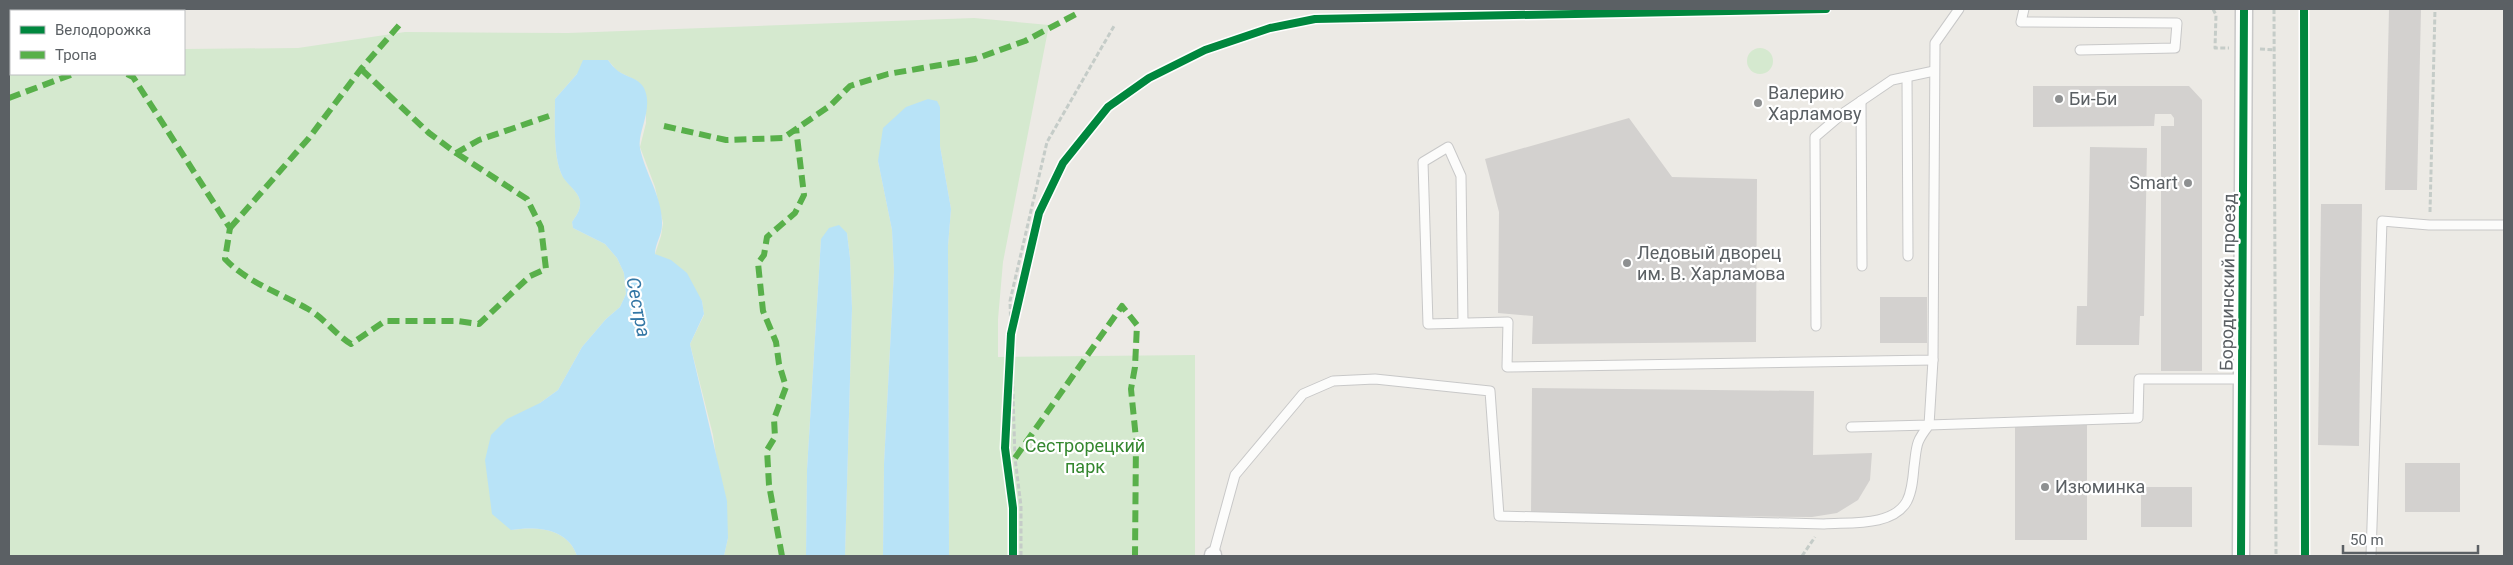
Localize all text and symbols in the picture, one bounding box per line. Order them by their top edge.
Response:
legend [10,10,185,75]
text: Велодорожка [55,21,151,39]
text: Тропа [55,46,97,64]
place label: Валерию Харламову [1768,82,1862,124]
place label: Би-Би [2069,88,2117,109]
marker: Би-Би [2053,93,2065,105]
marker: Валерию Харламову [1752,97,1764,109]
place label: Smart [2129,172,2178,193]
marker: Smart [2182,177,2194,189]
street label: Бородинский проезд [2215,193,2240,371]
place label: Ледовый дворец им. В. Харламова [1637,242,1785,284]
marker: Ледовый дворец им. В. Харламова [1621,257,1633,269]
water label: Сестра [621,275,656,339]
park label: Сестрорецкий парк [1025,435,1145,477]
place label: Изюминка [2055,476,2145,497]
marker: Изюминка [2039,481,2051,493]
scale bar [2343,522,2478,554]
text: 50 m [2350,531,2384,549]

